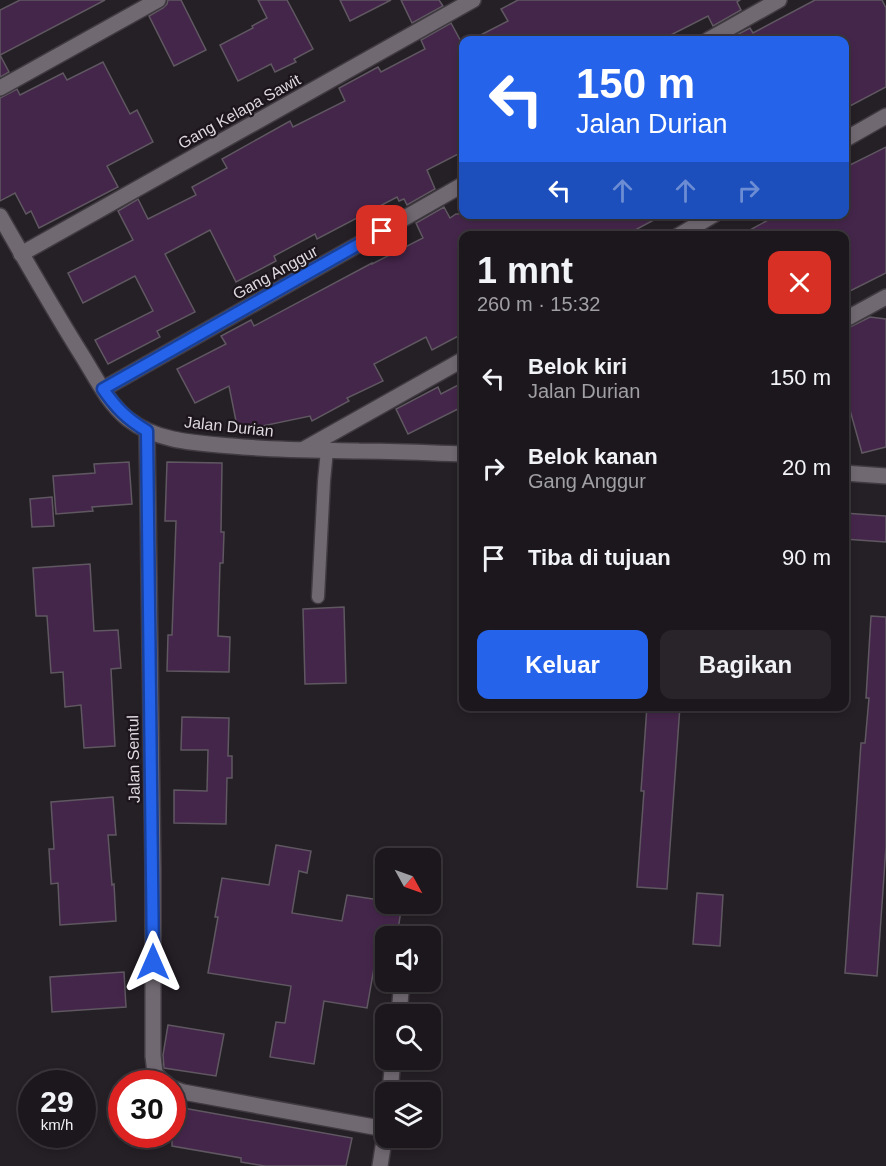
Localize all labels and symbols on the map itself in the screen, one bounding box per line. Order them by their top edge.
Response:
street label: Gang Kelapa Sawit [175,71,304,152]
pin [356,205,407,256]
street label: Gang Anggur [230,242,321,303]
street label: Jalan Durian [183,413,275,440]
street label: Jalan Sentul [124,715,143,803]
north arrow [375,848,441,914]
position arrow [121,930,185,994]
speed limit sign: 30 [108,1070,186,1148]

